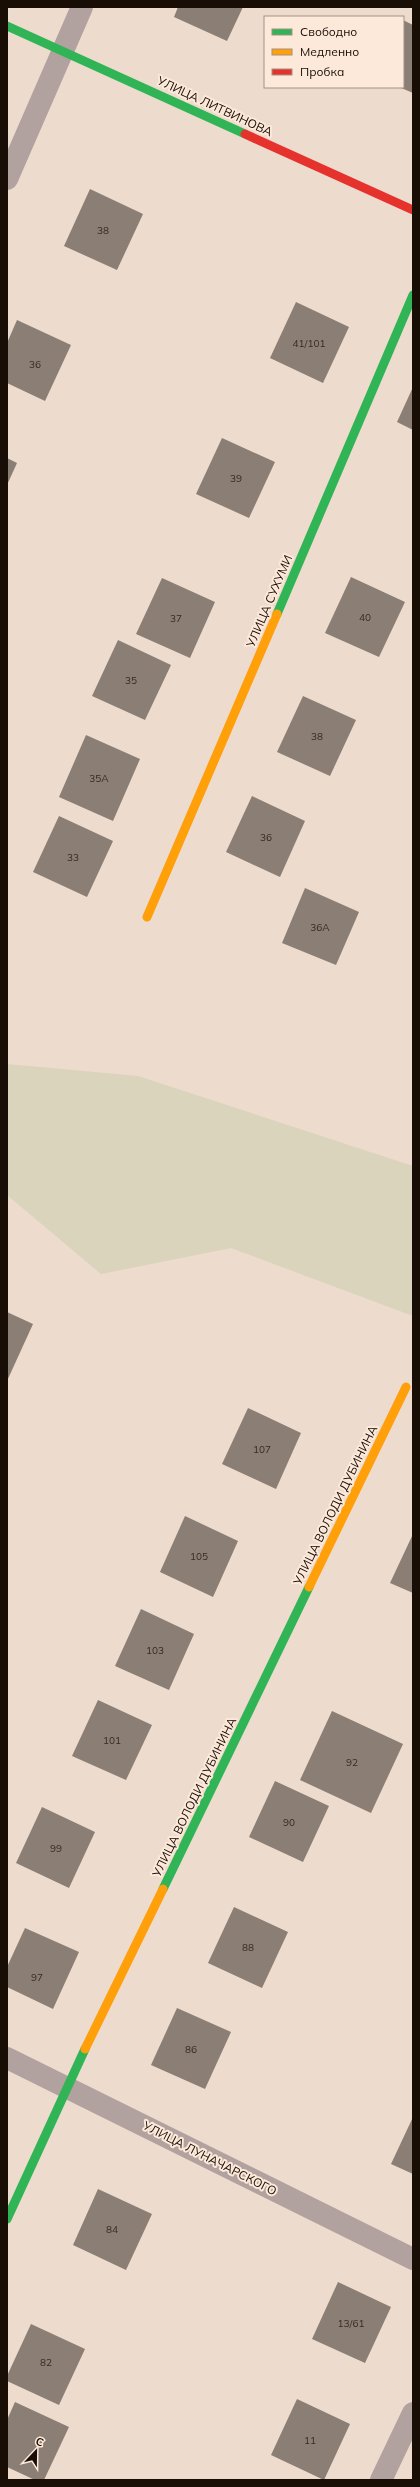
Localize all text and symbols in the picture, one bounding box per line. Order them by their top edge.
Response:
legend [264,16,404,88]
text: Свободно [300,24,357,39]
text: Медленно [300,44,359,59]
text: Пробка [300,64,344,79]
street label: УЛИЦА ЛИТВИНОВА [154,72,275,139]
house number: 38 [97,224,109,237]
house number: 41/101 [293,337,325,350]
house number: 36 [29,358,41,371]
house number: 39 [230,472,242,485]
street label: УЛИЦА СУХУМИ [242,553,295,650]
house number: 40 [359,611,371,624]
house number: 37 [170,612,182,625]
house number: 35 [125,674,137,687]
house number: 38 [311,730,323,743]
house number: 35А [89,772,109,785]
house number: 36 [260,831,272,844]
house number: 33 [67,851,79,864]
house number: 36А [310,921,330,934]
street label: УЛИЦА ВОЛОДИ ДУБИНИНА [289,1423,380,1588]
house number: 107 [253,1443,271,1456]
house number: 105 [190,1550,208,1563]
house number: 103 [146,1644,164,1657]
street label: УЛИЦА ВОЛОДИ ДУБИНИНА [148,1715,239,1880]
house number: 101 [103,1734,121,1747]
house number: 92 [346,1756,358,1769]
house number: 90 [283,1816,295,1829]
house number: 99 [50,1842,62,1855]
house number: 88 [242,1941,254,1954]
house number: 97 [31,1971,43,1984]
house number: 86 [185,2043,197,2056]
street label: УЛИЦА ЛУНАЧАРСКОГО [140,2117,279,2198]
house number: 84 [106,2223,118,2236]
house number: 13/61 [338,2317,364,2330]
house number: 82 [40,2356,52,2369]
north arrow [16,2431,56,2471]
text: С [34,2434,46,2450]
house number: 11 [304,2434,316,2447]

